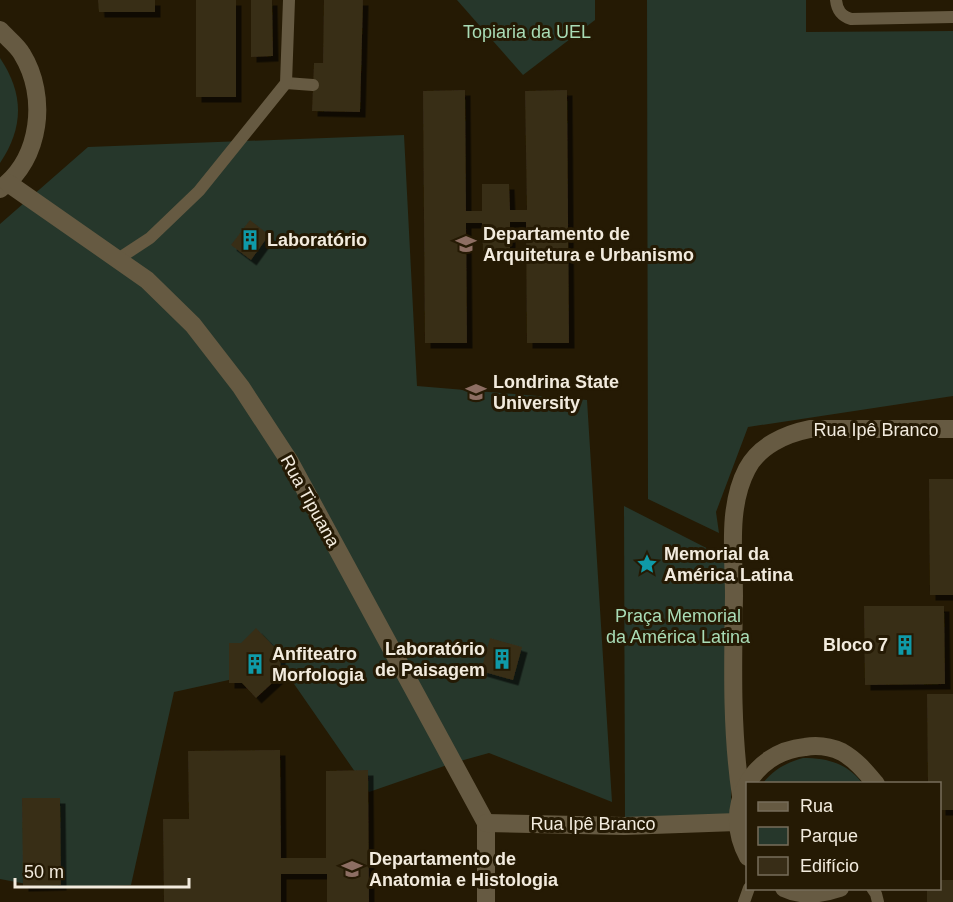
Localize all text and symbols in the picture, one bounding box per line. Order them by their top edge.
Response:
park label: Topiaria da UEL [463,22,591,42]
place label: Departamento de Arquitetura e Urbanismo [483,224,694,265]
building icon: Laboratório [238,228,262,252]
place label: Laboratório [267,230,367,250]
school or university icon: Departamento de Arquitetura e Urbanismo [454,232,478,256]
place label: Londrina State University [493,372,619,413]
school or university icon: Londrina State University [464,380,488,404]
street label: Rua Ipê Branco [813,420,939,440]
street label: Rua Tipuana [277,452,344,551]
place label: Memorial da América Latina [664,544,794,585]
place icon: Memorial da América Latina [635,552,659,576]
park label: Praça Memorial da América Latina [606,606,751,647]
building icon: Bloco 7 [893,633,917,657]
place label: Bloco 7 [823,635,888,655]
place label: Laboratório de Paisagem [375,639,485,680]
place label: Anfiteatro Morfologia [272,644,365,685]
building icon: Laboratório de Paisagem [490,647,514,671]
building icon: Anfiteatro Morfologia [243,652,267,676]
legend [746,782,941,890]
text: Rua [800,796,834,816]
street label: Rua Ipê Branco [530,814,656,834]
text: Parque [800,826,858,846]
place label: Departamento de Anatomia e Histologia [369,849,559,890]
scale bar [15,851,189,889]
text: Edifício [800,856,859,876]
school or university icon: Departamento de Anatomia e Histologia [340,857,364,881]
text: 50 m [24,862,64,882]

